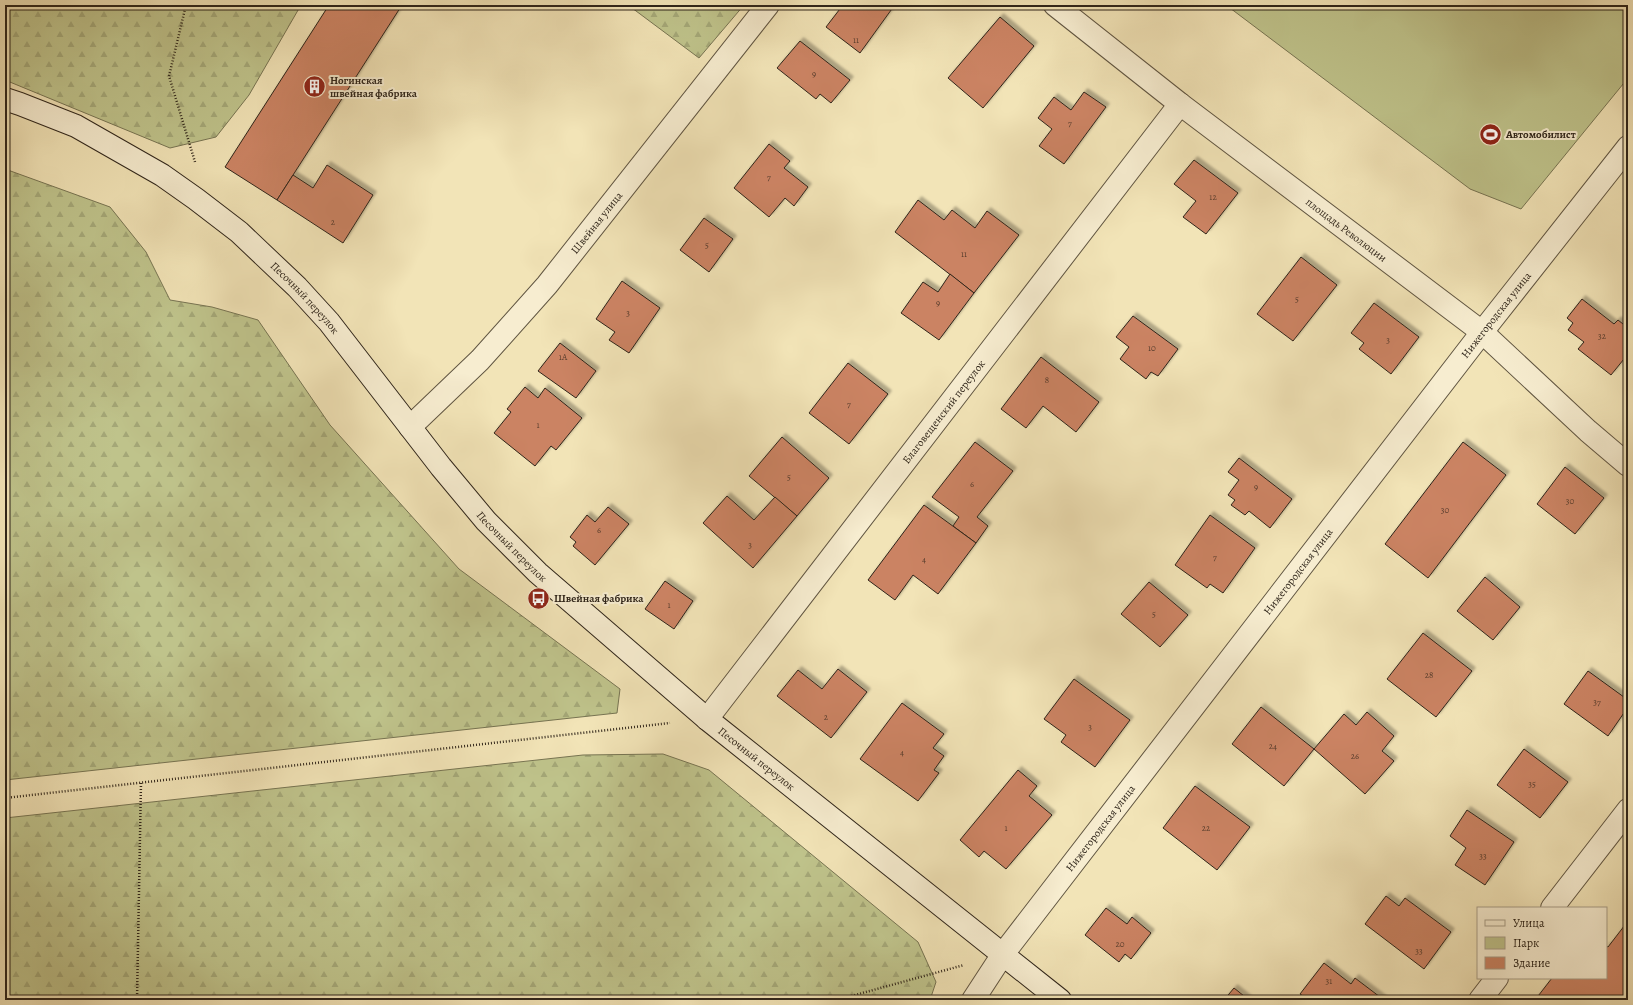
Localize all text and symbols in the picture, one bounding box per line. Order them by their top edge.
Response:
house number: 11 [853,34,859,46]
house number: 9 [812,68,816,80]
building icon: Ногинская швейная фабрика [301,73,327,99]
place label: Ногинская швейная фабрика [330,73,418,101]
house number: 7 [1068,117,1072,129]
sports icon: Автомобилист [1477,121,1503,147]
place label: Автомобилист [1505,127,1576,142]
house number: 7 [767,171,771,183]
street label: Швейная улица [567,188,626,257]
house number: 12 [1209,191,1217,203]
street label: площадь Революции [1303,195,1390,266]
house number: 2 [331,216,336,228]
house number: 5 [705,239,709,251]
house number: 11 [961,248,967,260]
street label: Песочный переулок [267,259,343,337]
street label: Нижегородская улица [1458,268,1535,361]
house number: 5 [1295,293,1299,305]
house number: 9 [936,297,940,309]
house number: 3 [626,307,630,319]
house number: 32 [1598,330,1607,342]
house number: 3 [1386,334,1390,346]
house number: 10 [1148,342,1156,354]
house number: 1А [559,351,568,363]
street label: Благовещенский переулок [899,356,989,467]
house number: 8 [1045,374,1049,386]
house number: 7 [847,398,851,410]
house number: 1 [536,419,540,431]
house number: 5 [787,471,791,483]
house number: 6 [970,478,974,490]
house number: 9 [1254,481,1258,493]
house number: 30 [1566,495,1574,507]
house number: 30 [1441,504,1449,516]
street label: Песочный переулок [473,508,550,586]
house number: 6 [597,524,601,536]
street label: Нижегородская улица [1260,524,1337,618]
house number: 3 [748,539,752,551]
house number: 7 [1213,551,1217,563]
house number: 4 [922,553,926,565]
bus stop icon: Швейная фабрика [525,585,551,611]
place label: Швейная фабрика [554,591,644,606]
house number: 1 [667,599,671,611]
house number: 5 [1152,608,1156,620]
house number: 28 [1425,669,1433,681]
house number: 37 [1593,696,1601,708]
house number: 2 [824,711,829,723]
house number: 3 [1088,721,1092,733]
street label: Песочный переулок [715,724,798,794]
house number: 24 [1269,740,1277,752]
house number: 4 [900,746,904,758]
house number: 26 [1351,750,1359,762]
house number: 35 [1528,778,1536,790]
street label: Нижегородская улица [1062,781,1139,875]
house number: 1 [1004,822,1008,834]
house number: 22 [1202,822,1211,834]
house number: 33 [1479,850,1487,862]
legend [1477,907,1607,979]
text: Улица [1513,915,1545,931]
text: Парк [1513,935,1539,951]
house number: 20 [1115,938,1125,950]
house number: 33 [1415,945,1423,957]
text: Здание [1513,955,1550,971]
house number: 31 [1326,975,1332,987]

